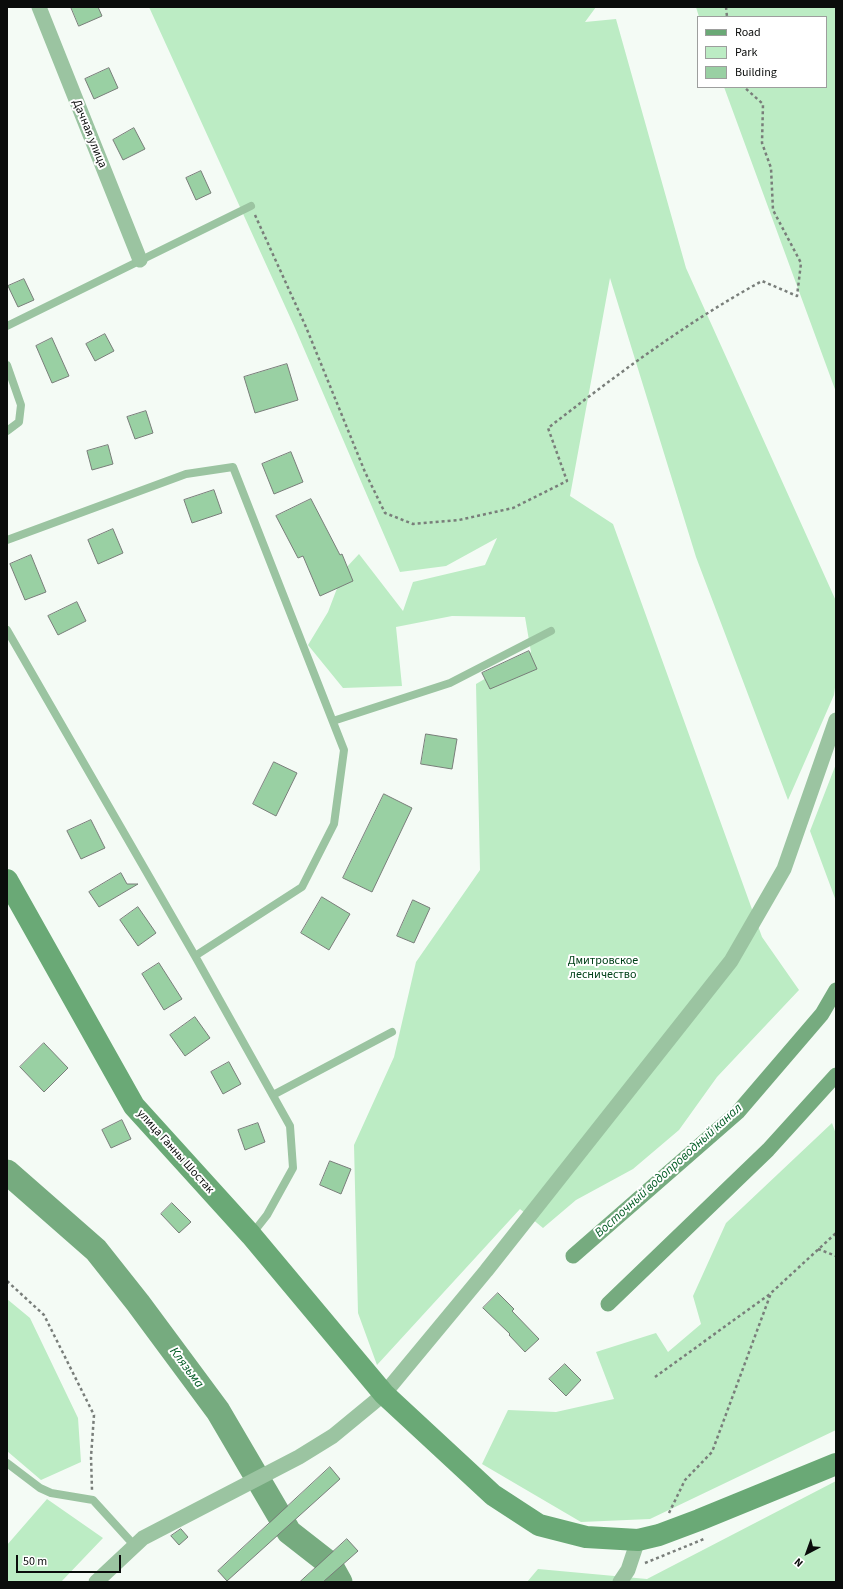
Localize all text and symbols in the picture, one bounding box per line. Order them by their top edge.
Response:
legend [697,16,827,88]
text: Road [735,24,761,41]
text: Park [735,44,757,61]
text: Building [735,64,777,81]
street label: Дачная улица [69,98,109,170]
park label: Дмитровское лесничество [568,954,638,982]
water label: Восточный водопроводный канал [592,1101,746,1241]
street label: улица Ганны Шостак [133,1107,217,1197]
water label: Клязьма [166,1345,206,1391]
north arrow [787,1533,827,1573]
scale bar [18,1547,123,1573]
text: 50 m [23,1553,47,1570]
text: N [791,1554,806,1571]

